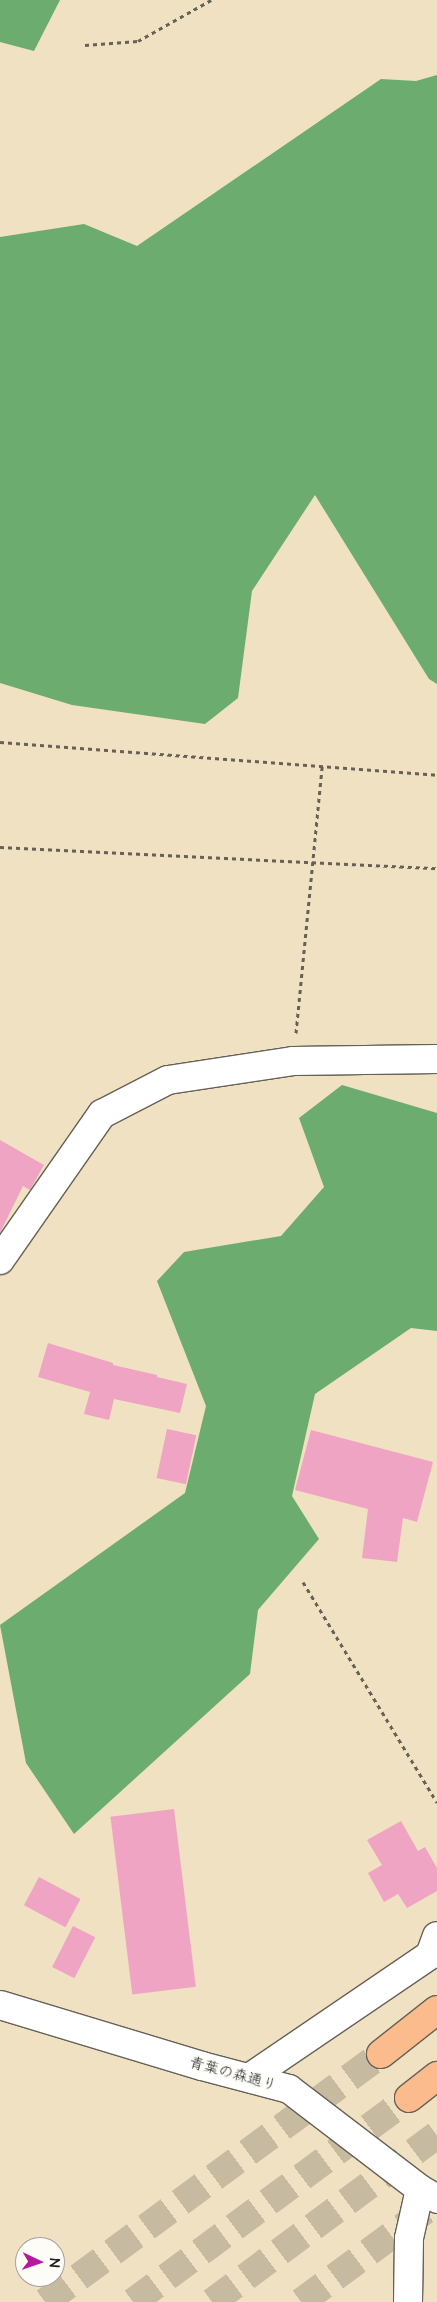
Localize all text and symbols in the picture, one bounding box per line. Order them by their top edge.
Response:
street label: 青葉の森通り [187,2054,279,2094]
north arrow [15,2237,65,2287]
text: N [44,2258,64,2268]

